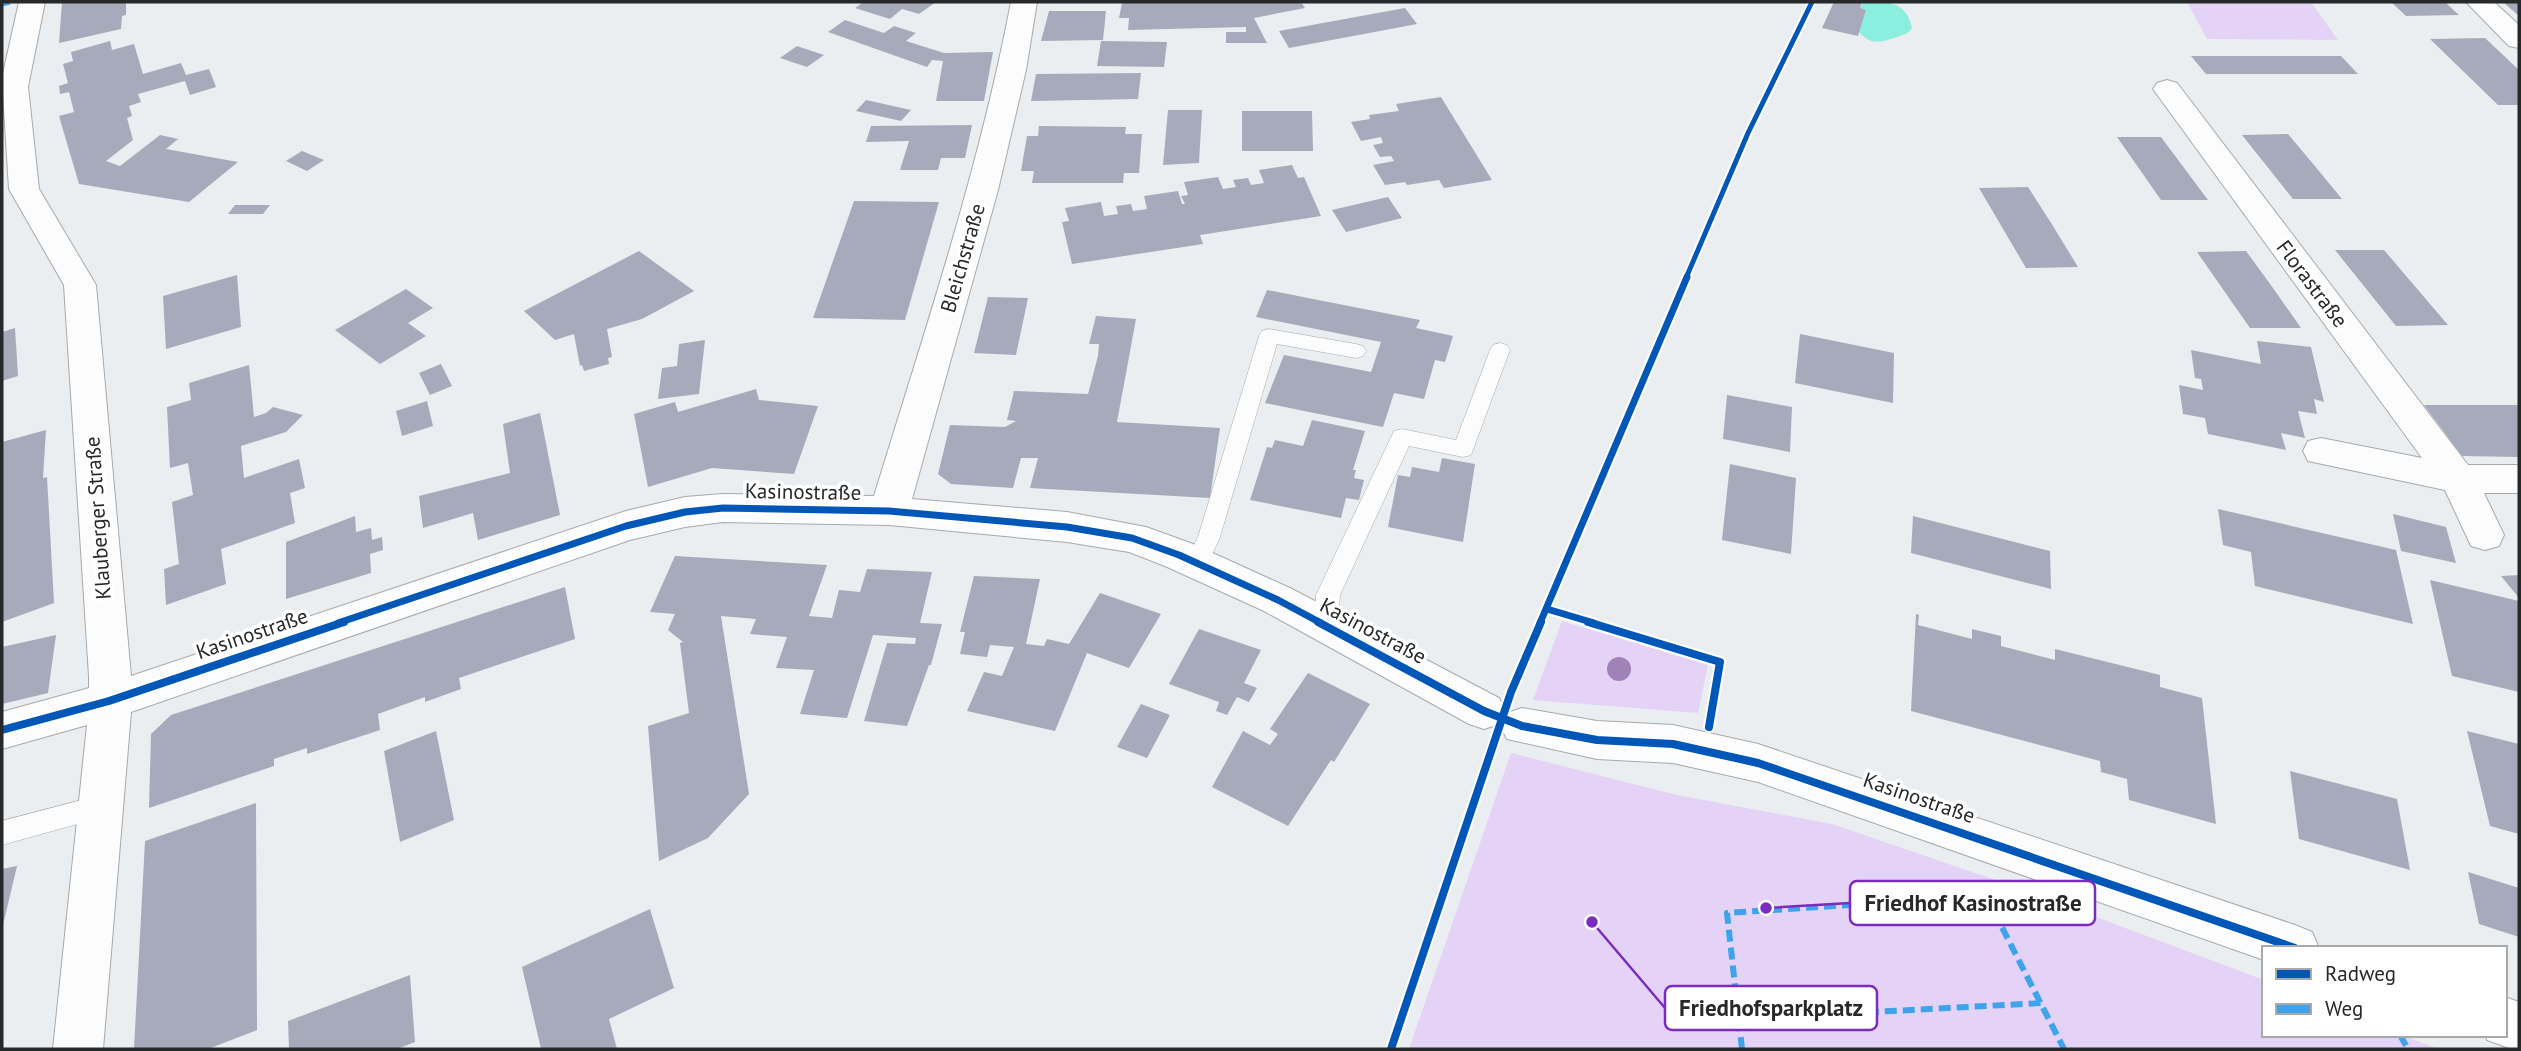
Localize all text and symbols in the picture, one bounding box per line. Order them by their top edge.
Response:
street label: Bleichstraße [934,200,991,316]
street label: Florastraße [2271,235,2354,333]
street label: Klauberger Straße [78,436,117,601]
street label: Kasinostraße [745,477,861,506]
street label: Kasinostraße [1315,591,1431,670]
street label: Kasinostraße [192,602,311,665]
street label: Kasinostraße [1860,766,1979,829]
callout: Friedhof Kasinostraße [1850,881,2095,925]
text: Friedhof Kasinostraße [1864,888,2082,917]
legend [2262,946,2507,1037]
text: Radweg [2325,960,2396,987]
callout: Friedhofsparkplatz [1665,986,1877,1030]
text: Friedhofsparkplatz [1679,993,1863,1022]
text: Weg [2325,995,2363,1022]

